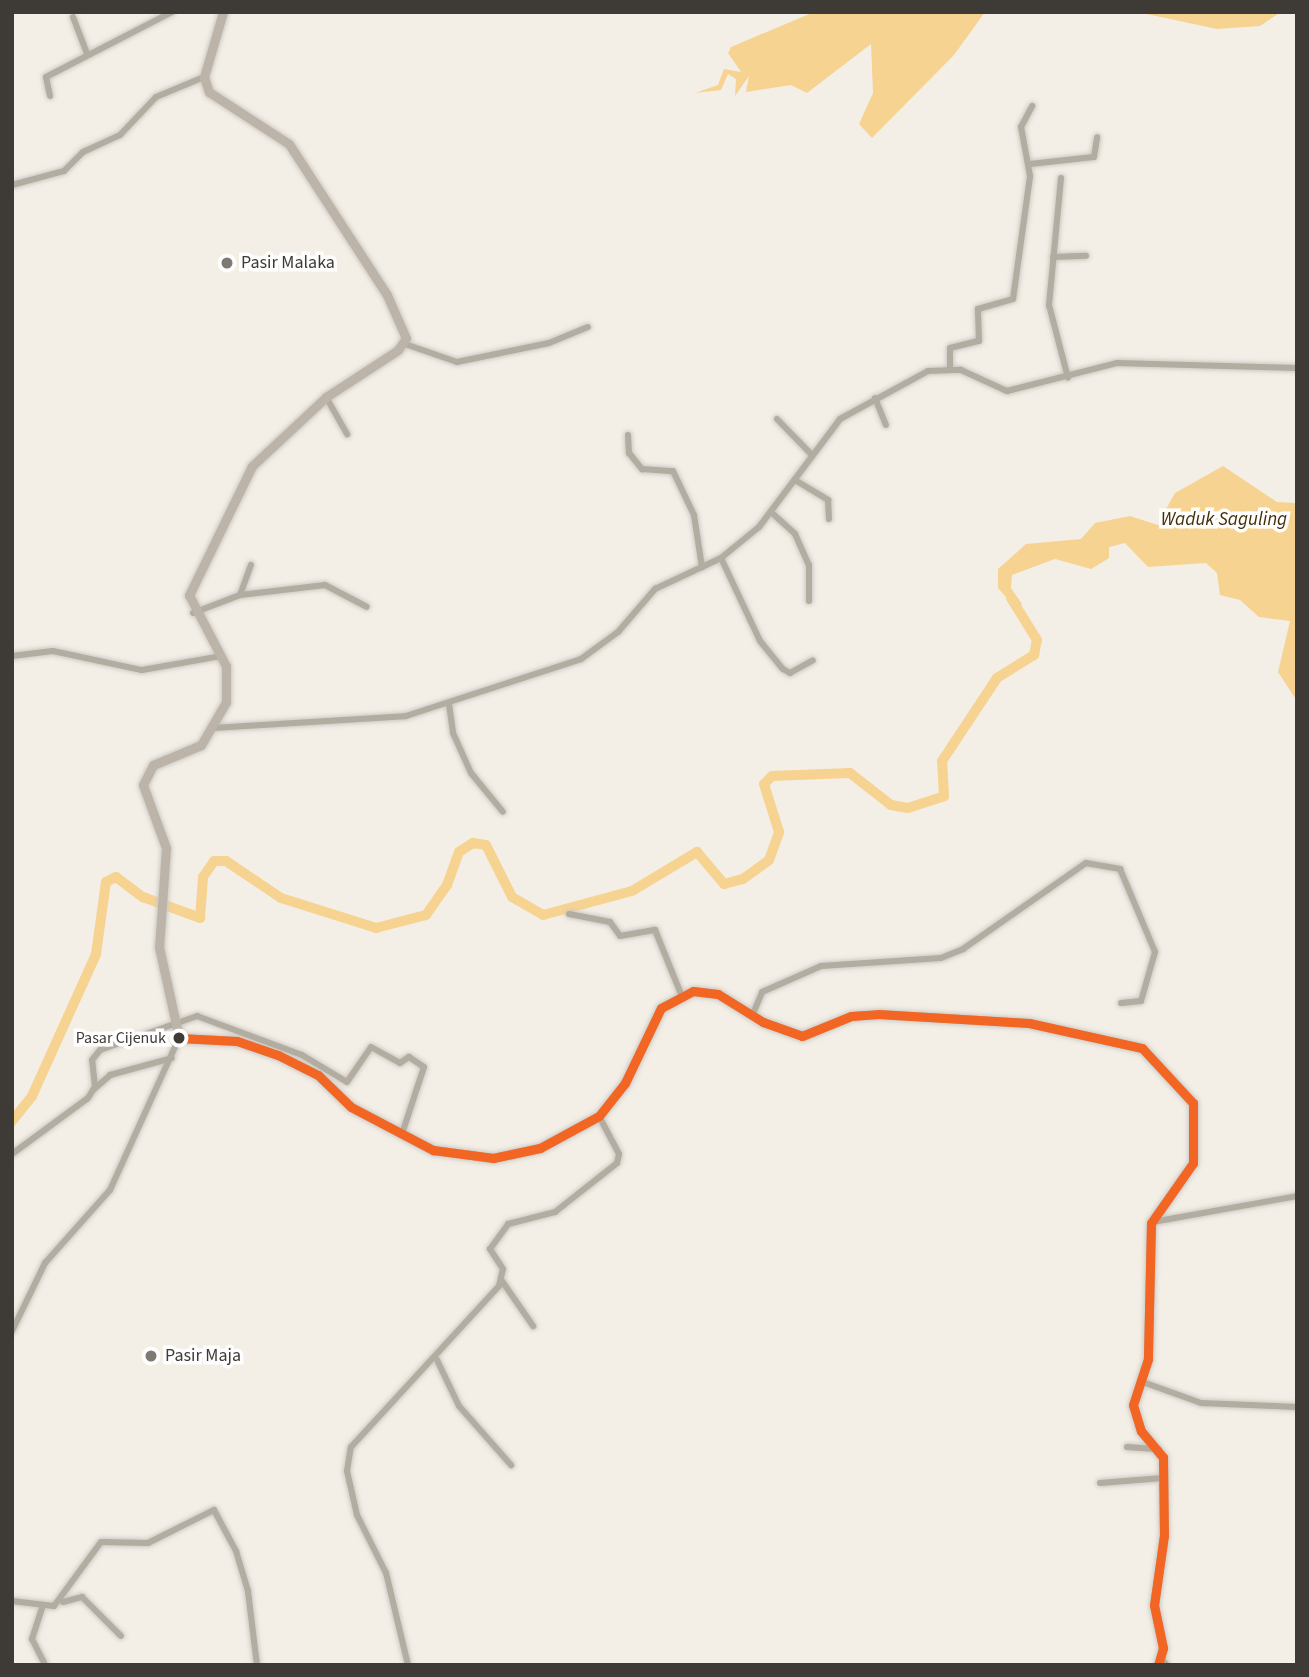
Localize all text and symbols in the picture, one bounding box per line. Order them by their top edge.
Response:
place label: Pasir Malaka [241,252,335,274]
marker: Pasir Malaka [219,255,235,271]
water label: Waduk Saguling [1161,509,1287,531]
place label: Pasar Cijenuk [76,1028,166,1048]
marker: Pasar Cijenuk [172,1031,186,1045]
place label: Pasir Maja [165,1345,241,1367]
marker: Pasir Maja [143,1348,159,1364]

